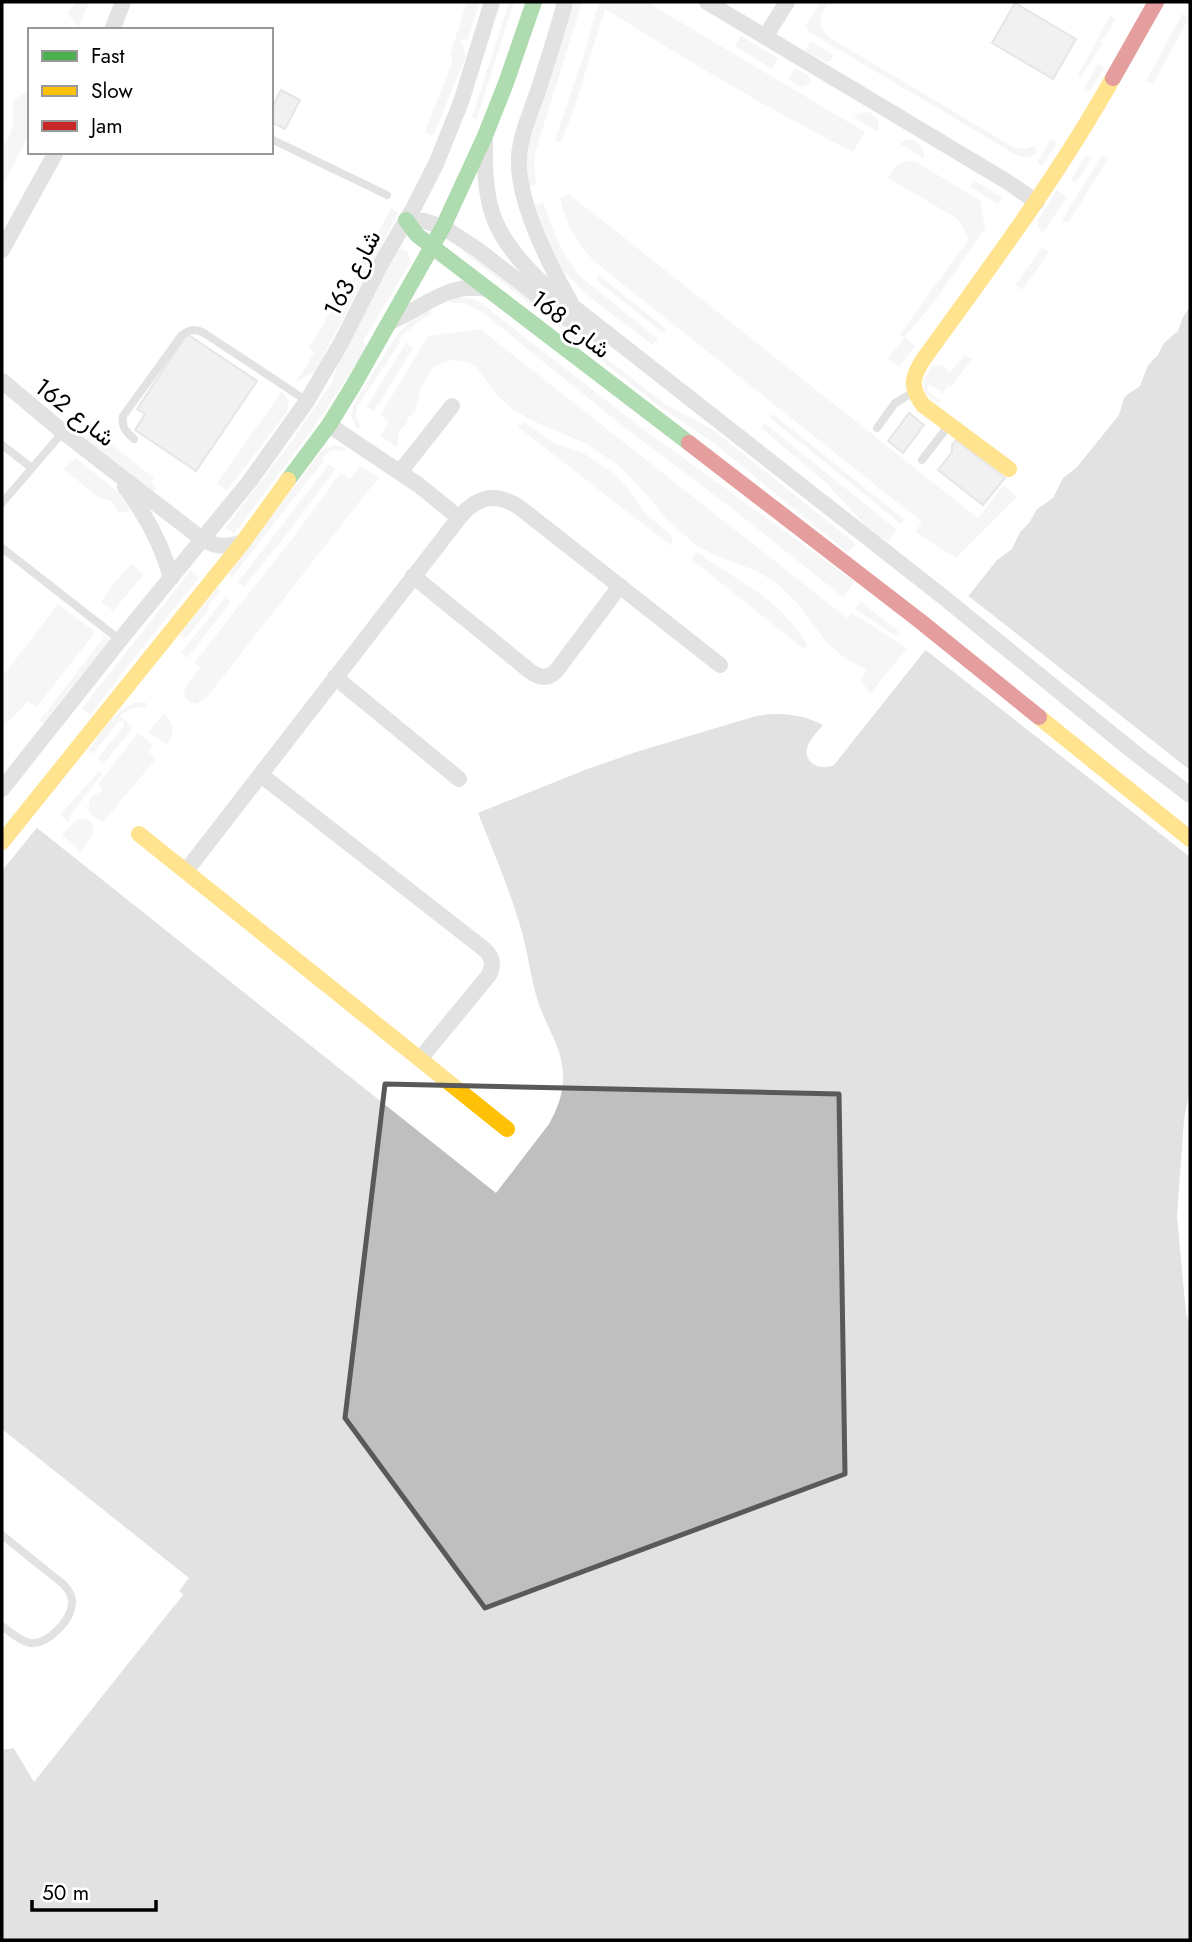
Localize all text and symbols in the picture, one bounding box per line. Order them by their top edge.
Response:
legend [28,28,273,154]
text: Fast [91,41,124,71]
text: Slow [91,76,133,106]
text: Jam [88,111,123,141]
street label: شارع 163 [315,224,389,322]
street label: شارع 168 [523,282,619,366]
street label: شارع 162 [27,369,123,455]
scale bar [32,1868,156,1912]
text: 50 m [42,1878,89,1908]

